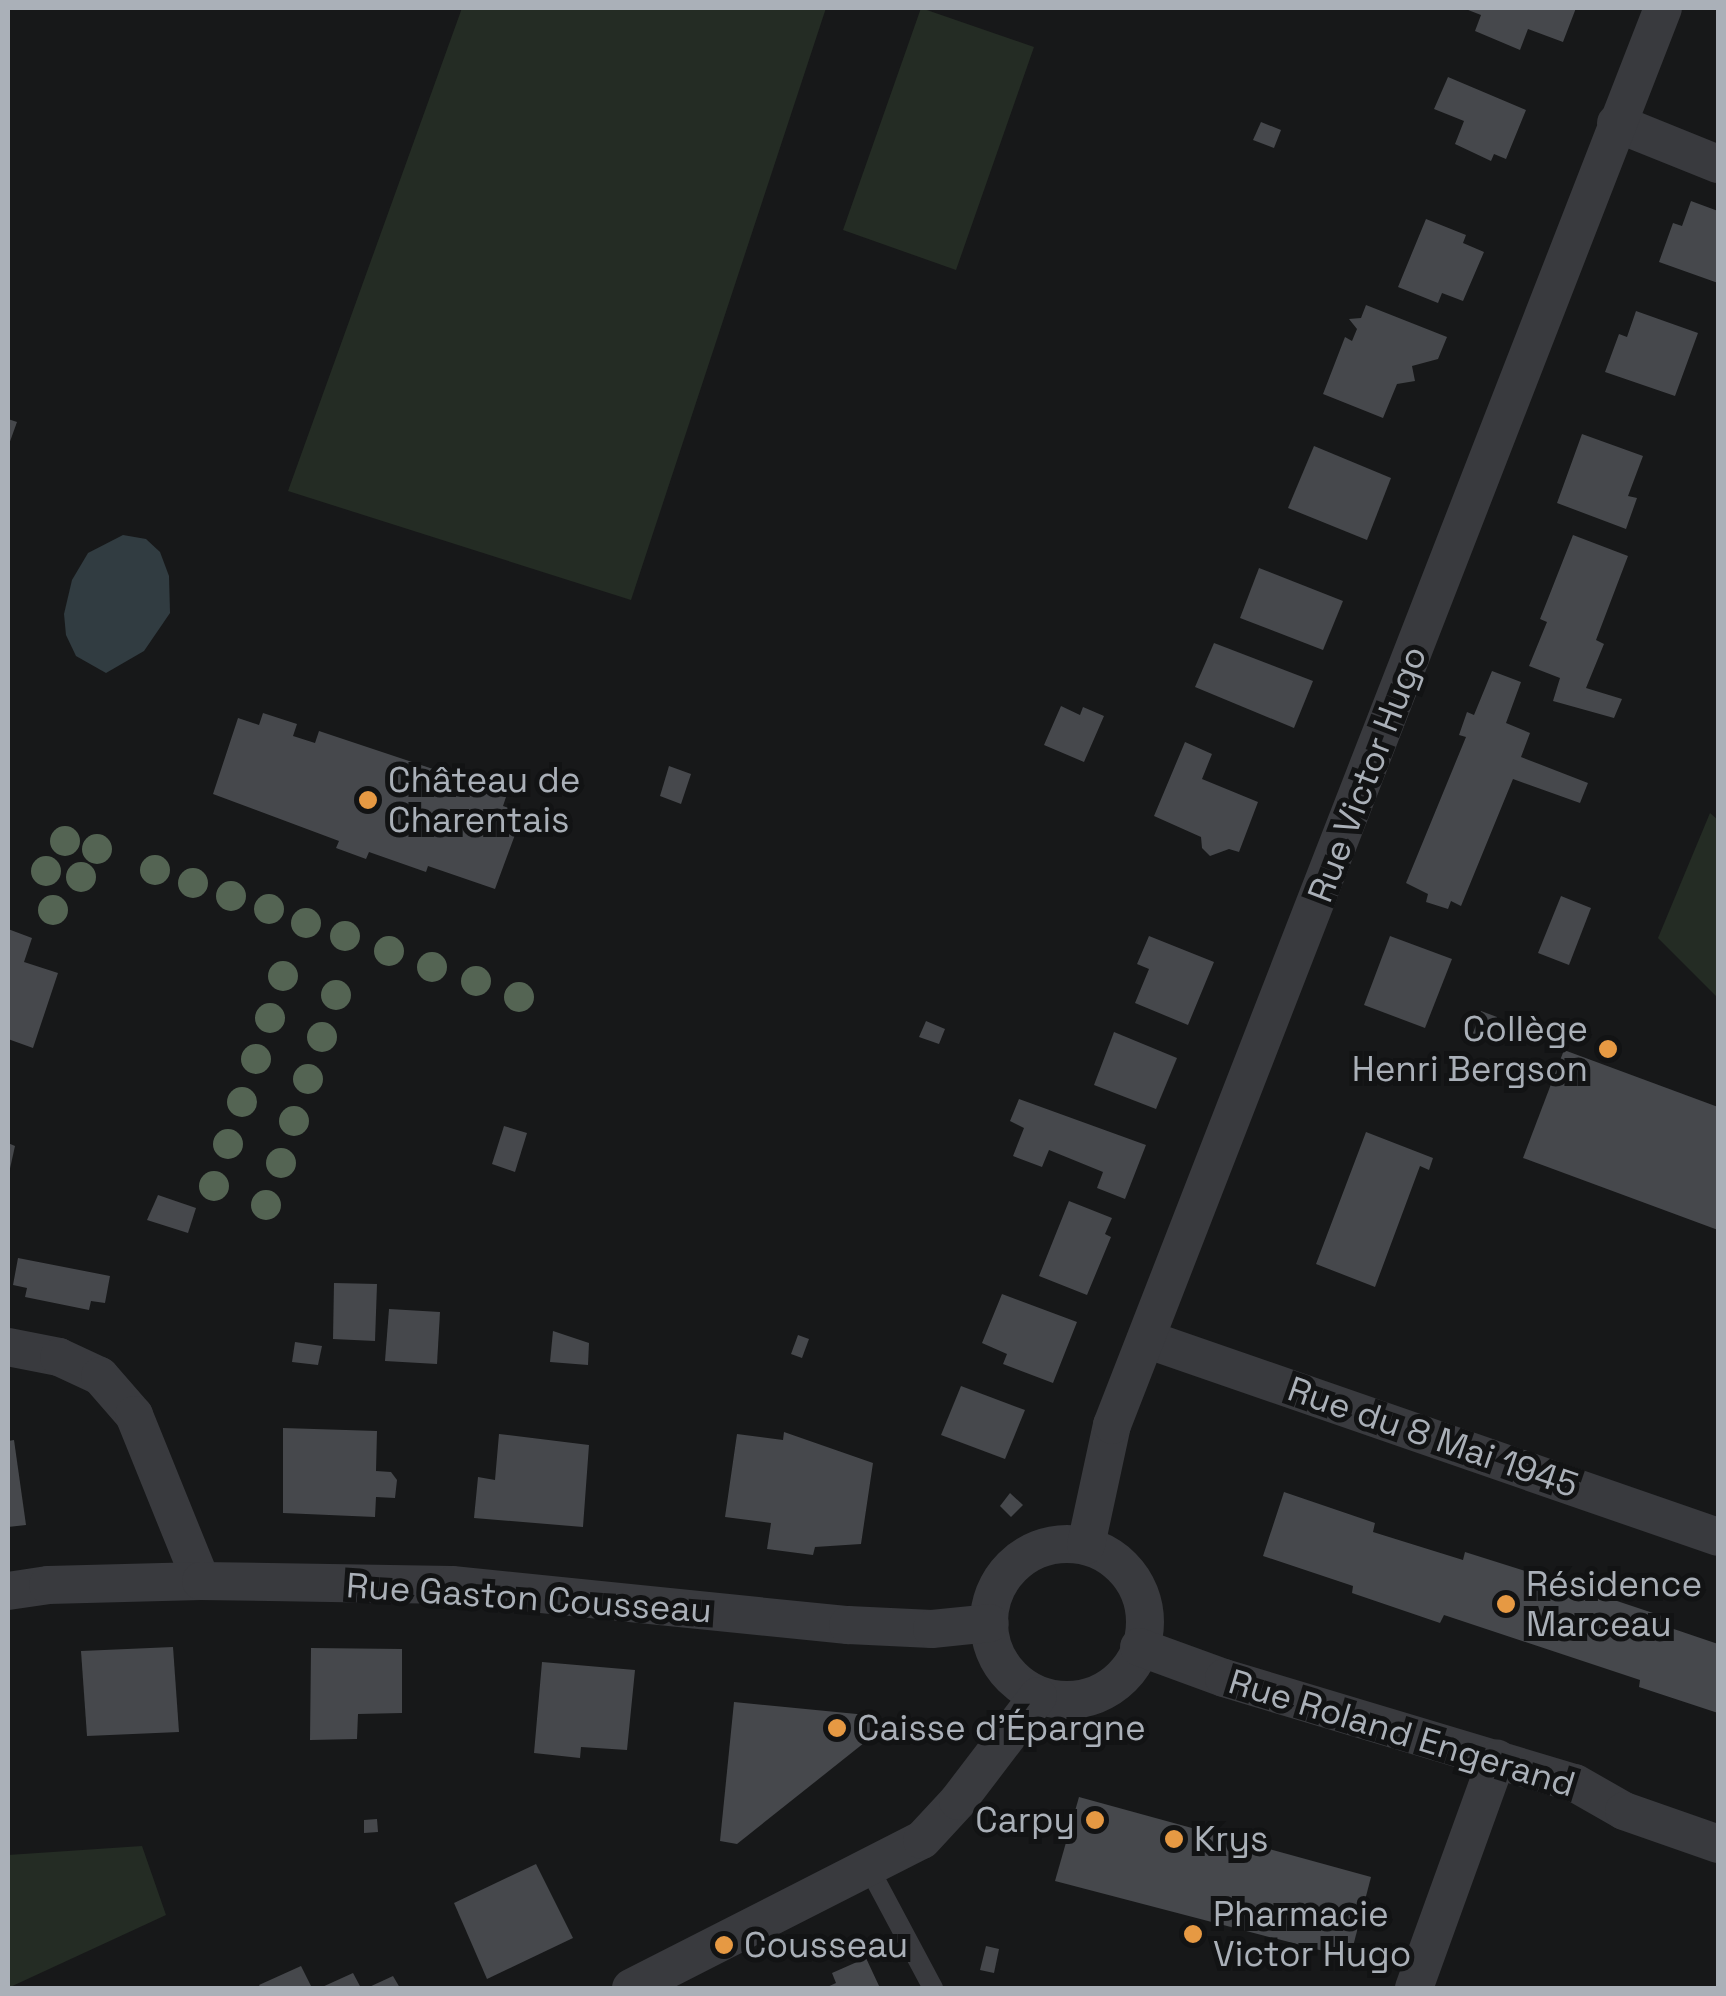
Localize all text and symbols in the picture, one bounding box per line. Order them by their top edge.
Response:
street label: Rue Victor Hugo [1299,640,1435,908]
place label: Château de Charentais [388,759,580,841]
marker: Château de Charentais [357,789,379,811]
place label: Collège Henri Bergson [1352,1008,1588,1090]
marker: Collège Henri Bergson [1597,1038,1619,1060]
street label: Rue du 8 Mai 1945 [1283,1368,1583,1506]
place label: Résidence Marceau [1526,1563,1702,1645]
street label: Rue Gaston Cousseau [345,1564,713,1632]
marker: Résidence Marceau [1495,1593,1517,1615]
street label: Rue Roland Engerand [1224,1660,1580,1806]
place label: Caisse d'Épargne [857,1707,1146,1749]
marker: Caisse d'Épargne [826,1717,848,1739]
place label: Carpy [975,1799,1075,1841]
marker: Carpy [1084,1809,1106,1831]
place label: Krys [1194,1818,1268,1860]
marker: Krys [1163,1828,1185,1850]
place label: Pharmacie Victor Hugo [1213,1893,1411,1975]
marker: Pharmacie Victor Hugo [1182,1923,1204,1945]
place label: Cousseau [744,1924,908,1966]
marker: Cousseau [713,1934,735,1956]

